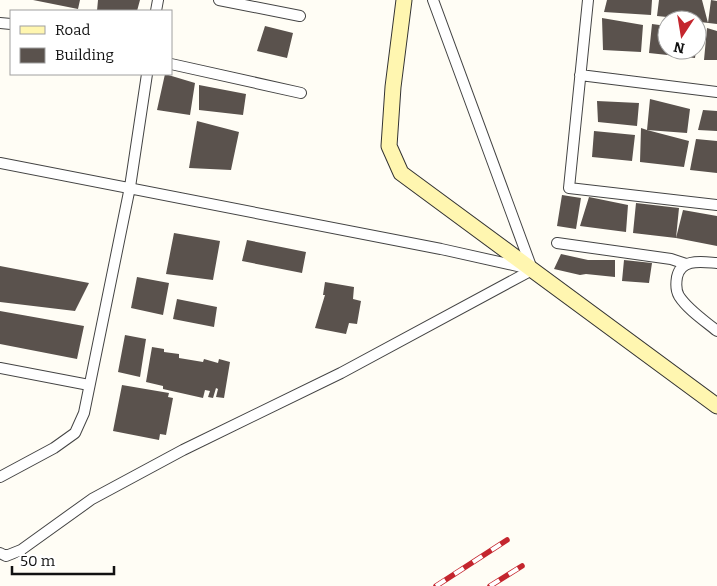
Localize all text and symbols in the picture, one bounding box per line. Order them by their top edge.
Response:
legend [10,10,172,75]
north arrow [657,10,707,60]
text: Road [55,21,90,39]
text: N [672,38,686,57]
text: Building [55,46,114,64]
scale bar [12,544,115,576]
text: 50 m [20,552,56,570]

